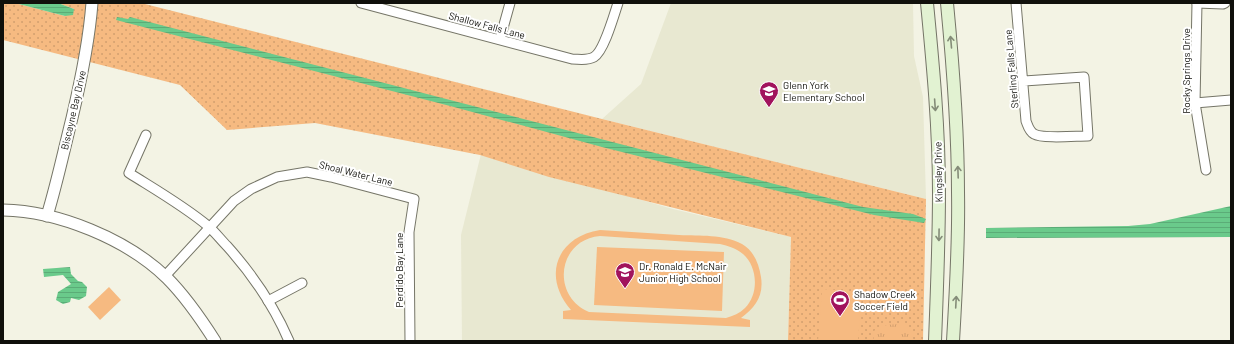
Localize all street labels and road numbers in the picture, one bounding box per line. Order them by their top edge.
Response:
street label: Shallow Falls Lane [447,9,527,41]
street label: Rocky Springs Drive [1180,28,1192,114]
street label: Sterling Falls Lane [1002,29,1020,109]
street label: Biscayne Bay Drive [58,69,88,151]
street label: Kingsley Drive [931,142,945,202]
street label: Shoal Water Lane [318,158,394,188]
street label: Perdido Bay Lane [393,233,405,307]

